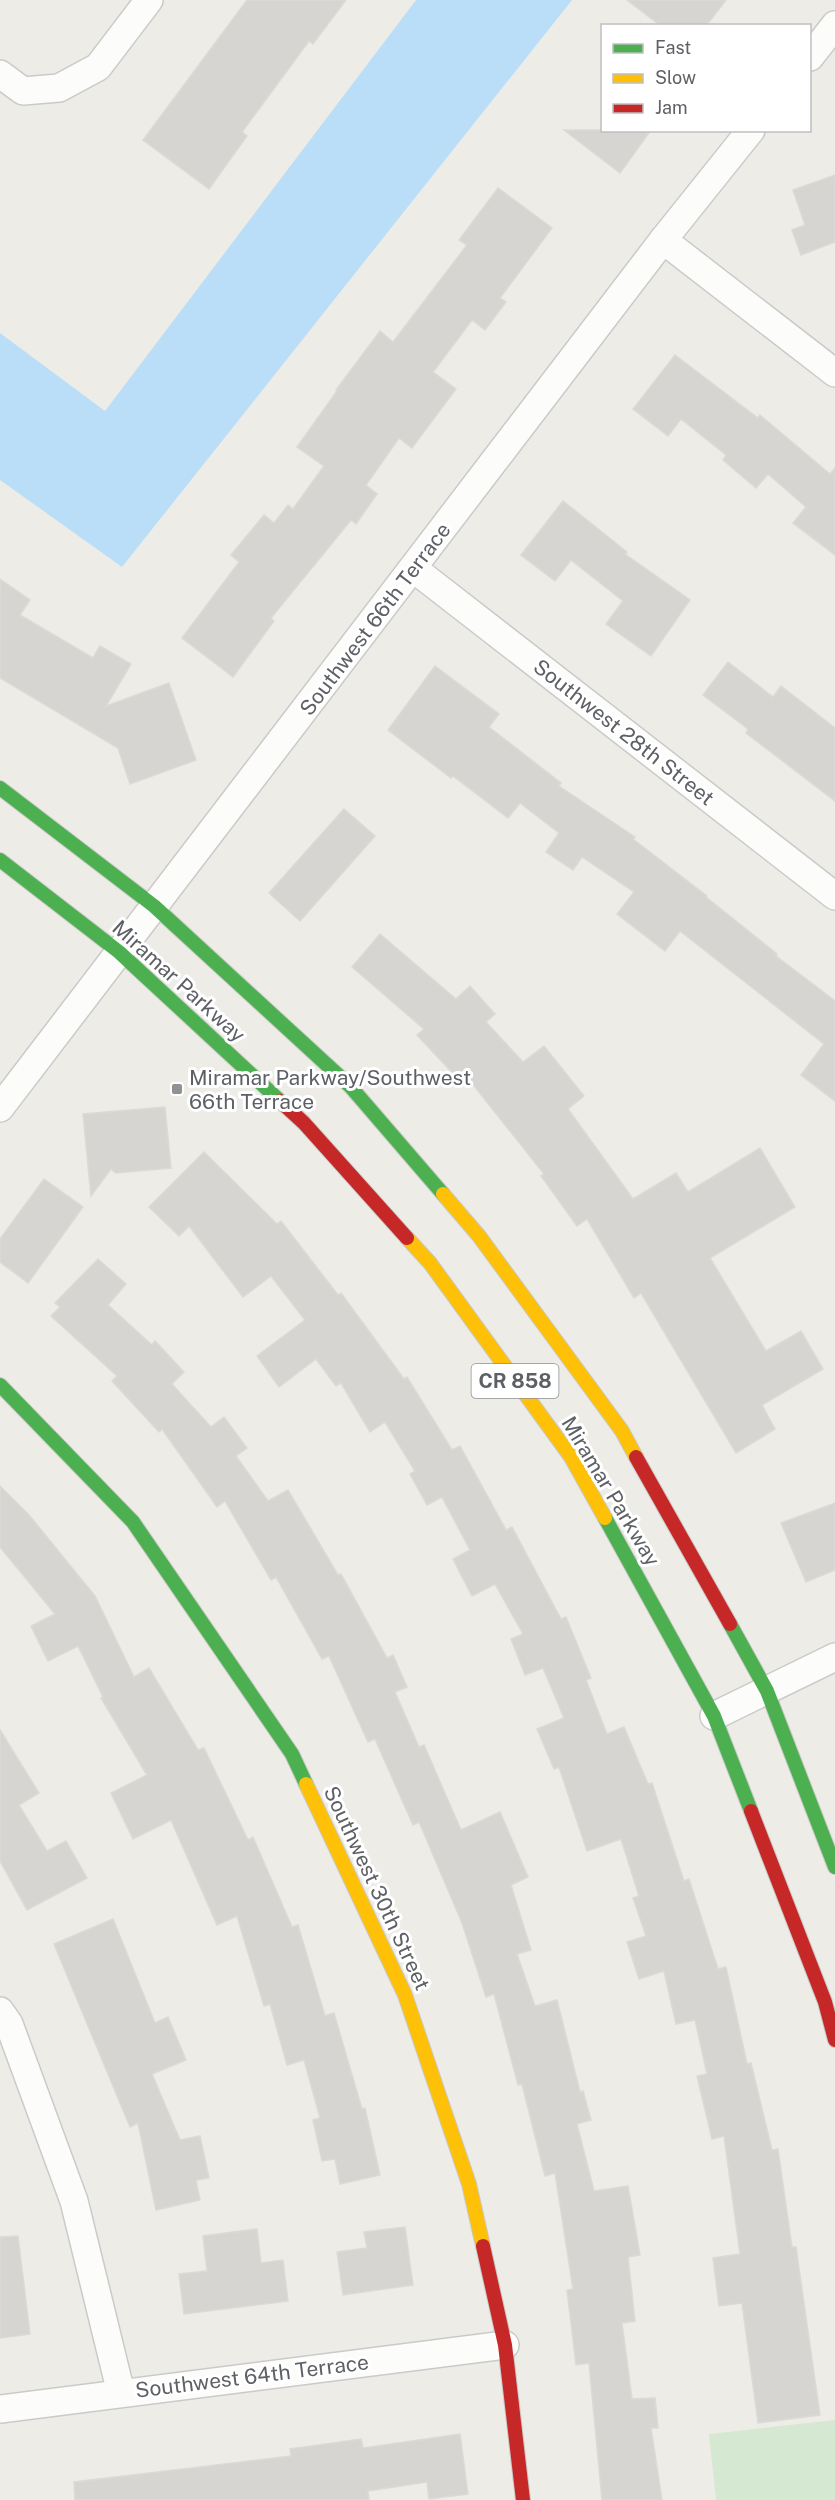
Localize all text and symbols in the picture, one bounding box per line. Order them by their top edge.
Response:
legend [601,24,811,132]
text: Fast [655,37,691,58]
text: Slow [655,67,696,88]
text: Jam [655,97,688,118]
street label: Southwest 66th Terrace [294,518,456,720]
street label: Southwest 28th Street [529,654,719,810]
street label: Miramar Parkway [107,915,251,1047]
place label: Miramar Parkway/Southwest 66th Terrace [189,1065,471,1114]
marker: Miramar Parkway/Southwest 66th Terrace [170,1082,184,1096]
road number: CR 858 [472,1364,558,1398]
street label: Miramar Parkway [556,1412,666,1570]
street label: Southwest 30th Street [319,1782,435,1994]
street label: Southwest 64th Terrace [134,2349,370,2403]

